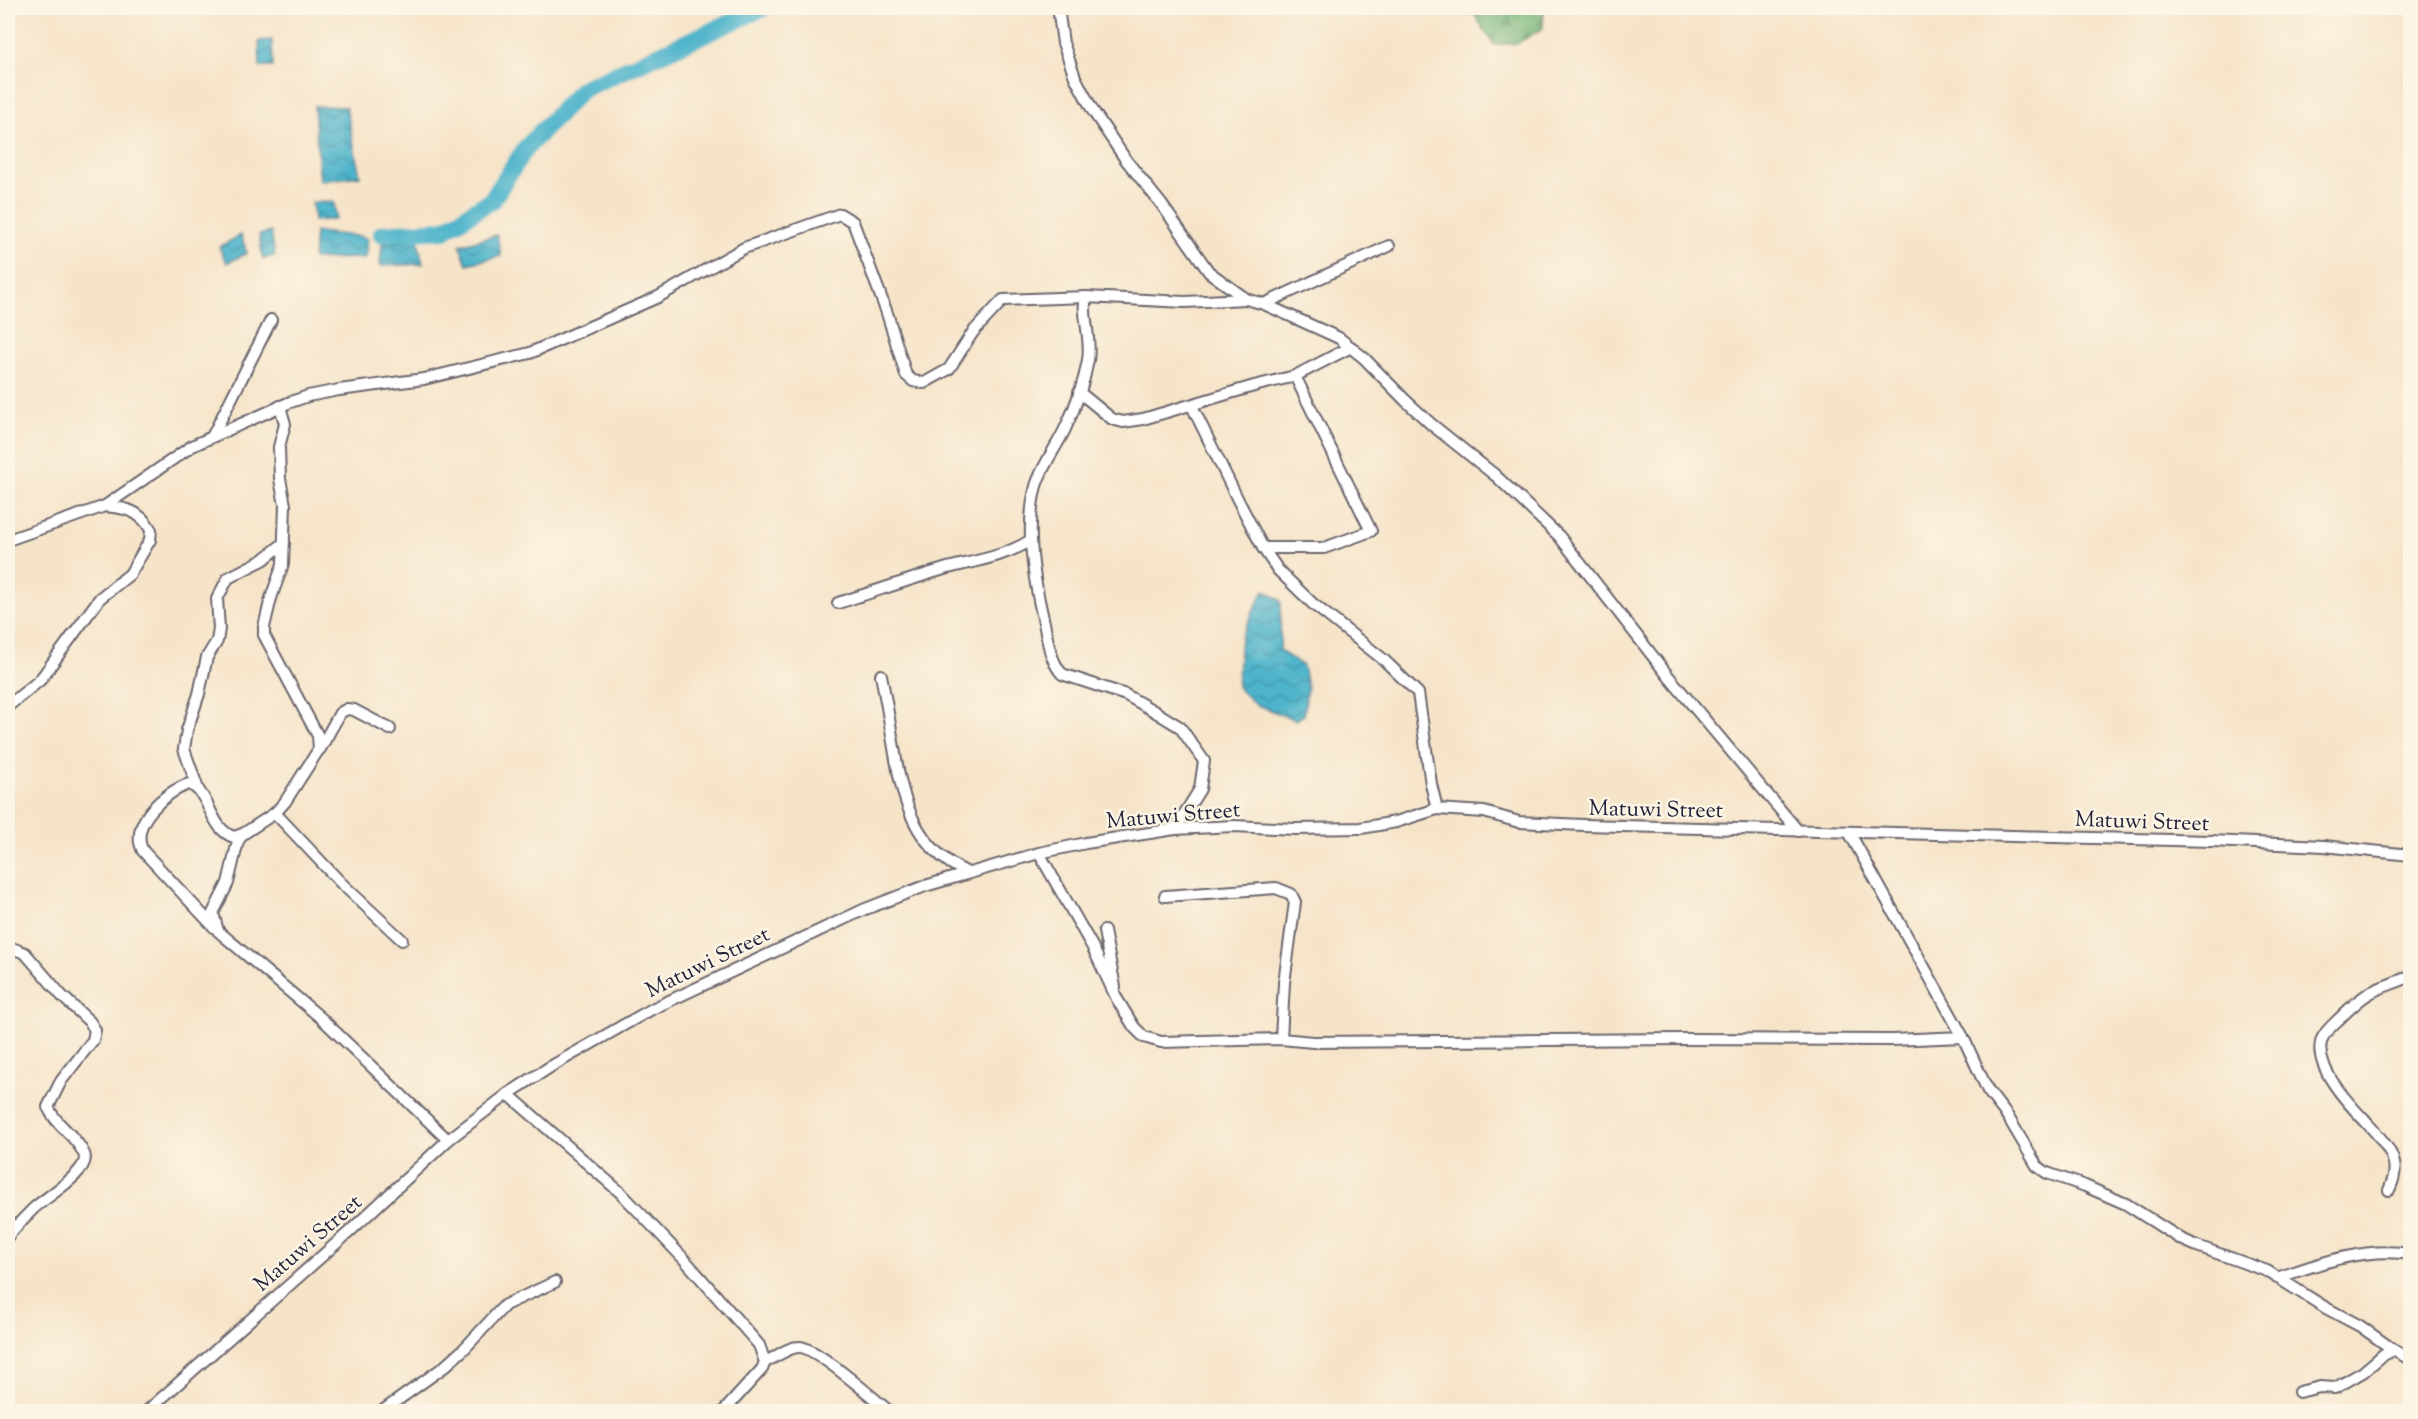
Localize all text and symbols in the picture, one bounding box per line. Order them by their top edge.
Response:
street label: Matuwi Street [1588,794,1724,828]
street label: Matuwi Street [1105,795,1242,839]
street label: Matuwi Street [2074,805,2210,841]
street label: Matuwi Street [641,920,776,1008]
street label: Matuwi Street [248,1188,371,1300]

